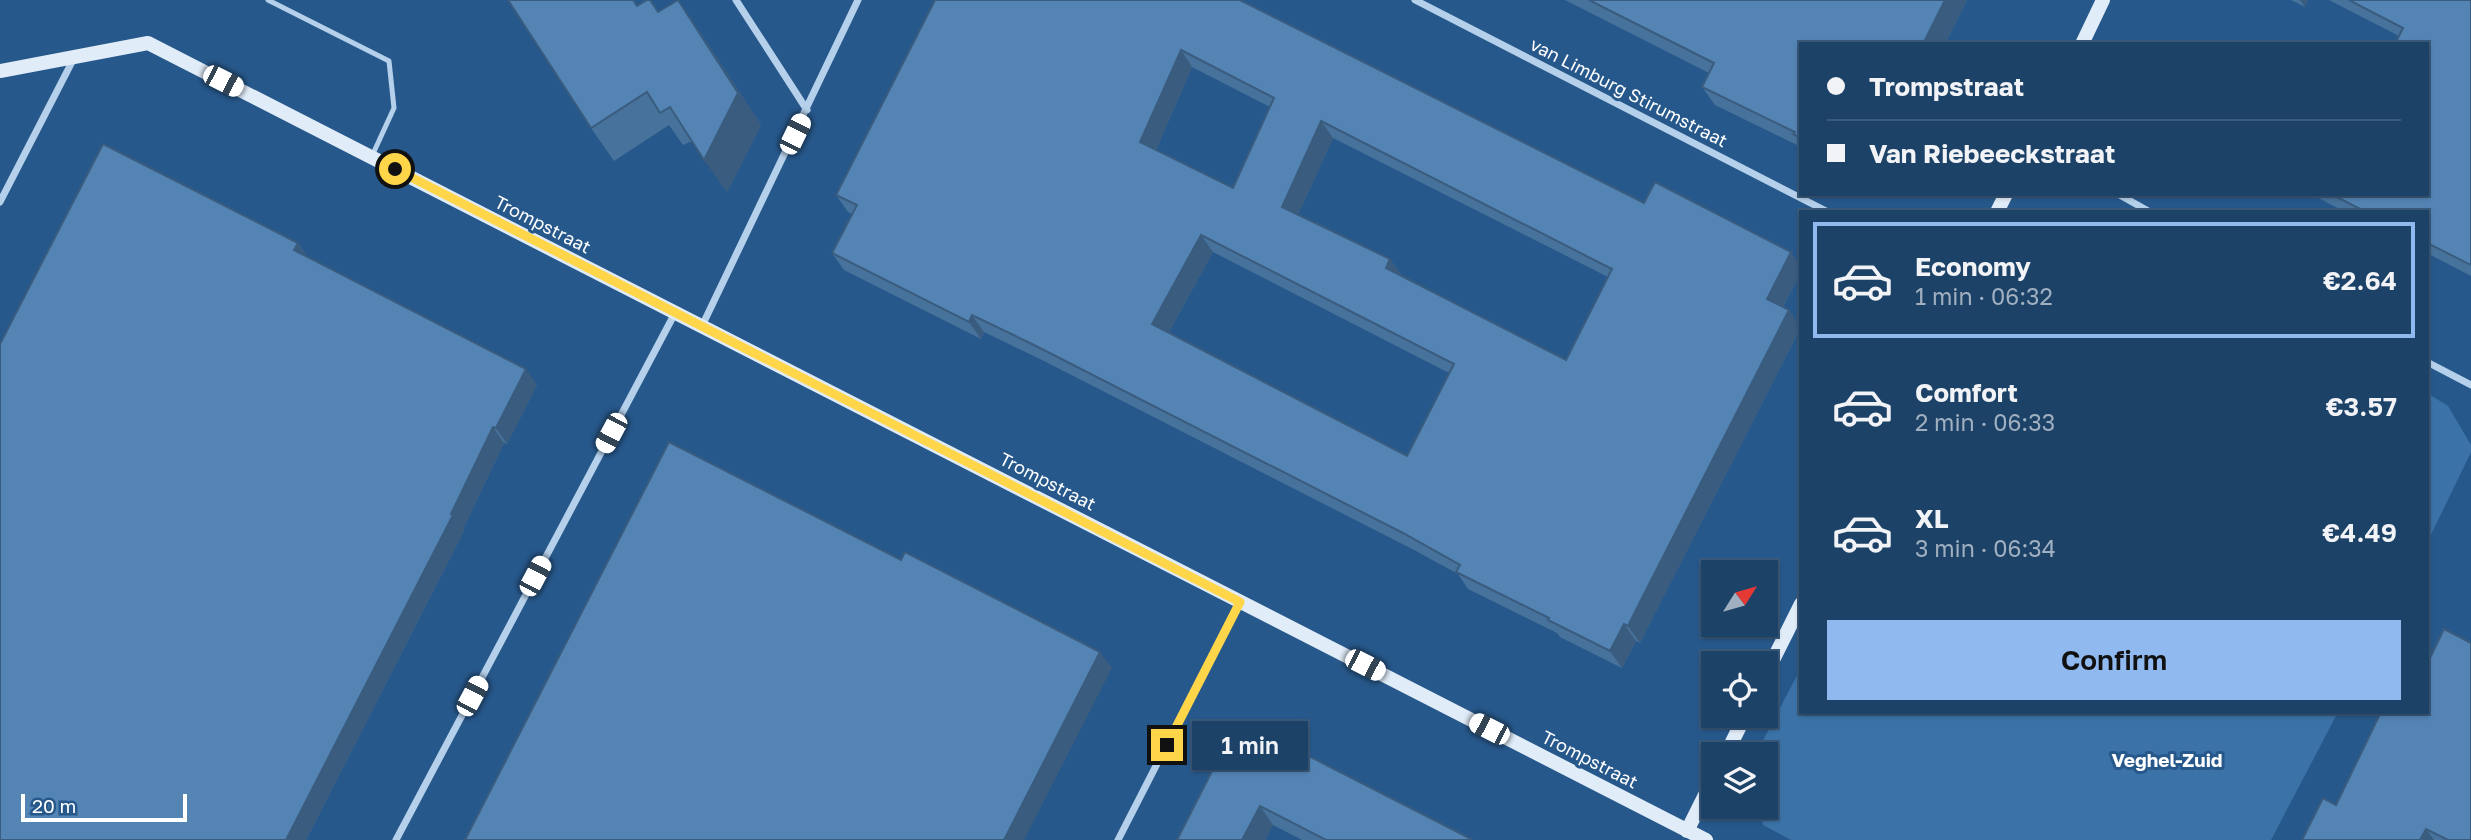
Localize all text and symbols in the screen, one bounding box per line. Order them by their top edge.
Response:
street label: van Limburg Stirumstraat [1527,33,1731,151]
car [200,62,247,100]
text: Trompstraat [1869,71,2024,102]
car [777,111,814,157]
text: Van Riebeeckstraat [1869,138,2115,169]
route start [379,153,411,185]
street label: Trompstraat [491,190,595,258]
icon: car [1831,249,1894,312]
text: Economy [1915,251,2031,282]
text: €2.64 [2323,265,2397,296]
text: 1 min · 06:32 [1915,282,2053,310]
icon: car [1831,375,1894,438]
text: Comfort [1915,377,2018,408]
text: €3.57 [2326,391,2397,422]
text: 2 min · 06:33 [1915,408,2055,436]
car [592,410,631,456]
street label: Trompstraat [996,447,1100,515]
icon: car [1831,501,1894,564]
text: XL [1915,503,1949,534]
text: €4.49 [2322,517,2397,548]
text: 3 min · 06:34 [1915,534,2056,562]
car [516,553,555,599]
north arrow [1701,560,1778,637]
map controls [1701,560,1778,819]
button: Confirm [1827,620,2401,700]
car [1342,646,1389,684]
button: locate [1701,651,1778,728]
car [453,673,492,719]
car [1466,710,1513,748]
callout: 1 min [1192,720,1307,770]
street label: Trompstraat [1538,725,1642,793]
route end [1151,729,1183,761]
text: 1 min [1221,731,1279,759]
button: layers [1701,742,1778,819]
district label: Veghel-Zuid [2111,748,2223,771]
scale bar [21,791,187,823]
text: 20 m [32,794,76,817]

